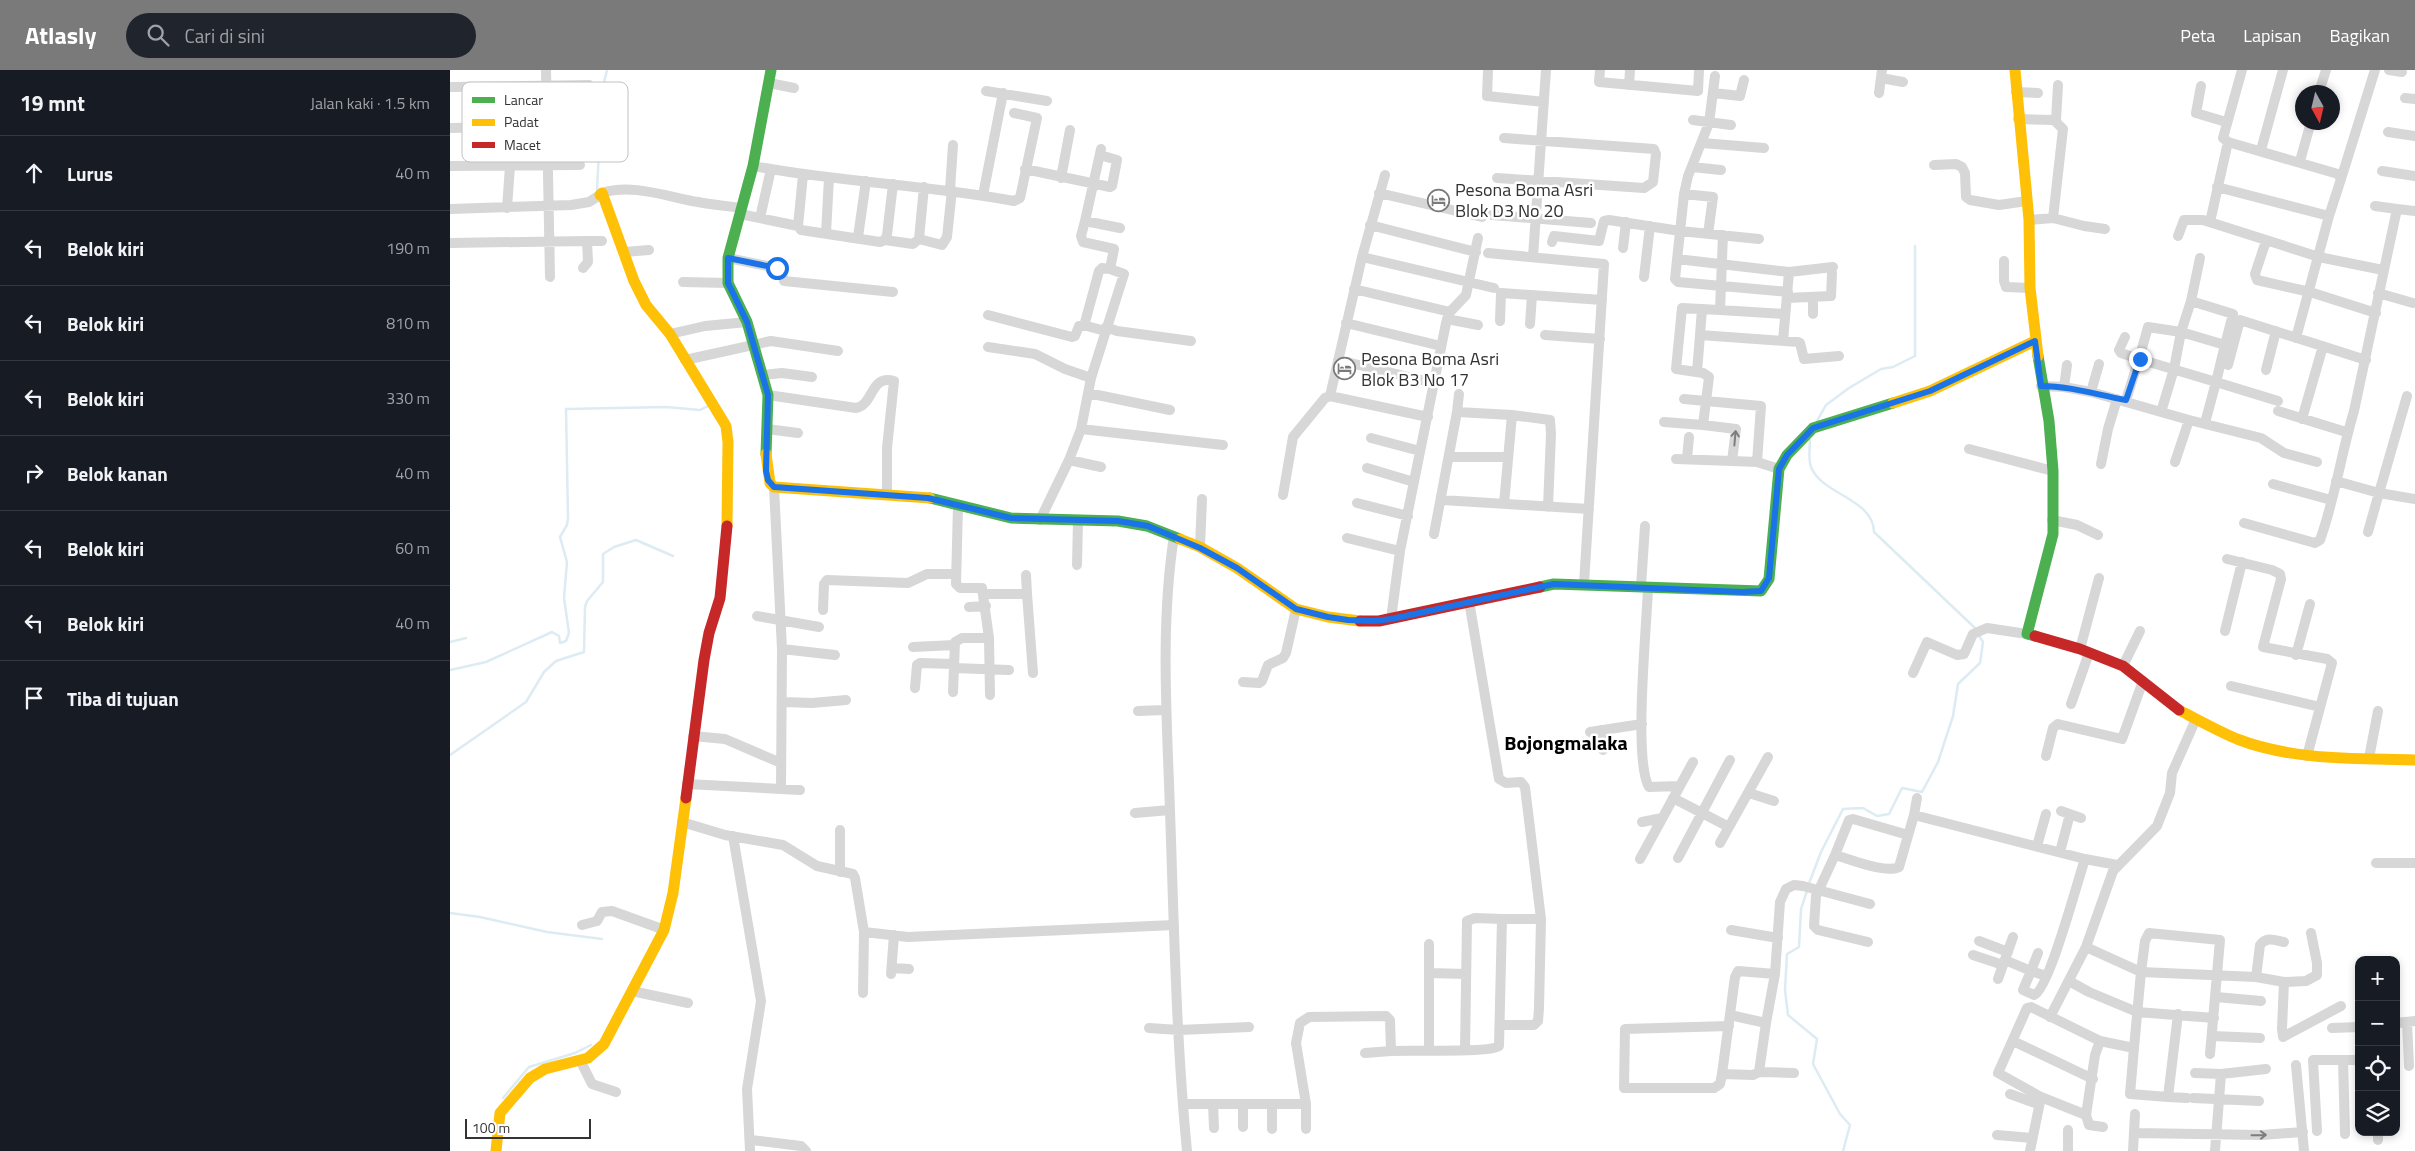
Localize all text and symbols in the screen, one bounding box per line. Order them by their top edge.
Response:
search box [126,13,476,58]
text: Atlasly [25,17,96,53]
icon: search [144,21,172,49]
text: Cari di sini [184,21,265,50]
text: Peta [2180,22,2215,49]
text: Lapisan [2243,22,2301,49]
text: Bagikan [2329,22,2390,49]
legend [462,82,628,162]
north arrow [2295,85,2340,130]
text: 19 mnt [20,87,85,119]
text: Lancar [504,89,543,110]
text: Jalan kaki · 1.5 km [310,91,430,115]
text: Padat [504,111,539,132]
text: Macet [504,134,541,155]
icon: ahead [20,159,48,187]
text: Lurus [67,159,113,188]
text: 40 m [395,161,430,185]
place label: Pesona Boma Asri Blok D3 No 20 [1455,176,1593,224]
hotel icon: Pesona Boma Asri Blok D3 No 20 [1427,188,1451,212]
icon: left [20,234,48,262]
text: Belok kiri [67,234,144,263]
text: 190 m [386,236,430,260]
route start [766,257,789,280]
icon: left [20,309,48,337]
text: Belok kiri [67,309,144,338]
text: 810 m [386,311,430,335]
place label: Pesona Boma Asri Blok B3 No 17 [1361,345,1499,393]
route end [2129,348,2152,371]
hotel icon: Pesona Boma Asri Blok B3 No 17 [1333,357,1357,381]
icon: left [20,384,48,412]
text: Belok kiri [67,384,144,413]
text: 330 m [386,386,430,410]
one-way arrow [1730,430,1740,446]
icon: right [20,459,48,487]
text: Belok kanan [67,459,168,488]
text: 40 m [395,461,430,485]
icon: left [20,534,48,562]
text: Belok kiri [67,534,144,563]
text: 60 m [395,536,430,560]
icon: left [20,609,48,637]
text: Belok kiri [67,609,144,638]
text: 40 m [395,611,430,635]
icon: arrive [20,684,48,712]
text: Tiba di tujuan [67,684,179,713]
district label: Bojongmalaka [1504,727,1628,758]
map controls [2355,956,2400,1136]
button: + [2355,956,2400,1001]
button: − [2355,1001,2400,1046]
button: locate [2355,1046,2400,1091]
button: layers [2355,1091,2400,1136]
scale bar [465,1116,591,1139]
text: 100 m [472,1117,510,1138]
one-way arrow [2250,1130,2267,1140]

